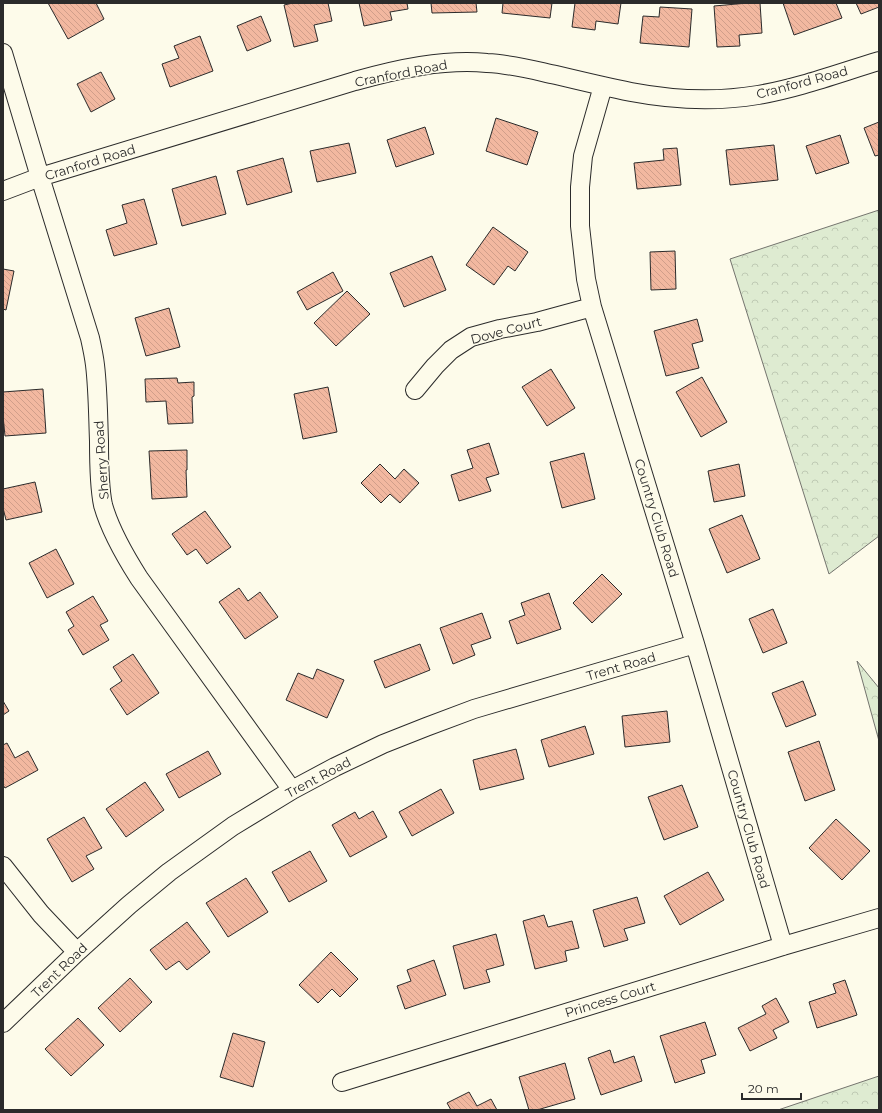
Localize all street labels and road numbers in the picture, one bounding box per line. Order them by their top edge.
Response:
street label: Cranford Road [353,56,449,90]
street label: Cranford Road [755,62,849,102]
street label: Cranford Road [43,141,137,183]
street label: Dove Court [469,313,543,347]
street label: Sherry Road [90,420,112,500]
street label: Country Club Road [631,457,683,579]
street label: Trent Road [584,648,658,684]
street label: Trent Road [283,753,353,801]
street label: Country Club Road [724,768,774,890]
street label: Trent Road [28,939,90,1001]
street label: Princess Court [563,978,657,1020]

